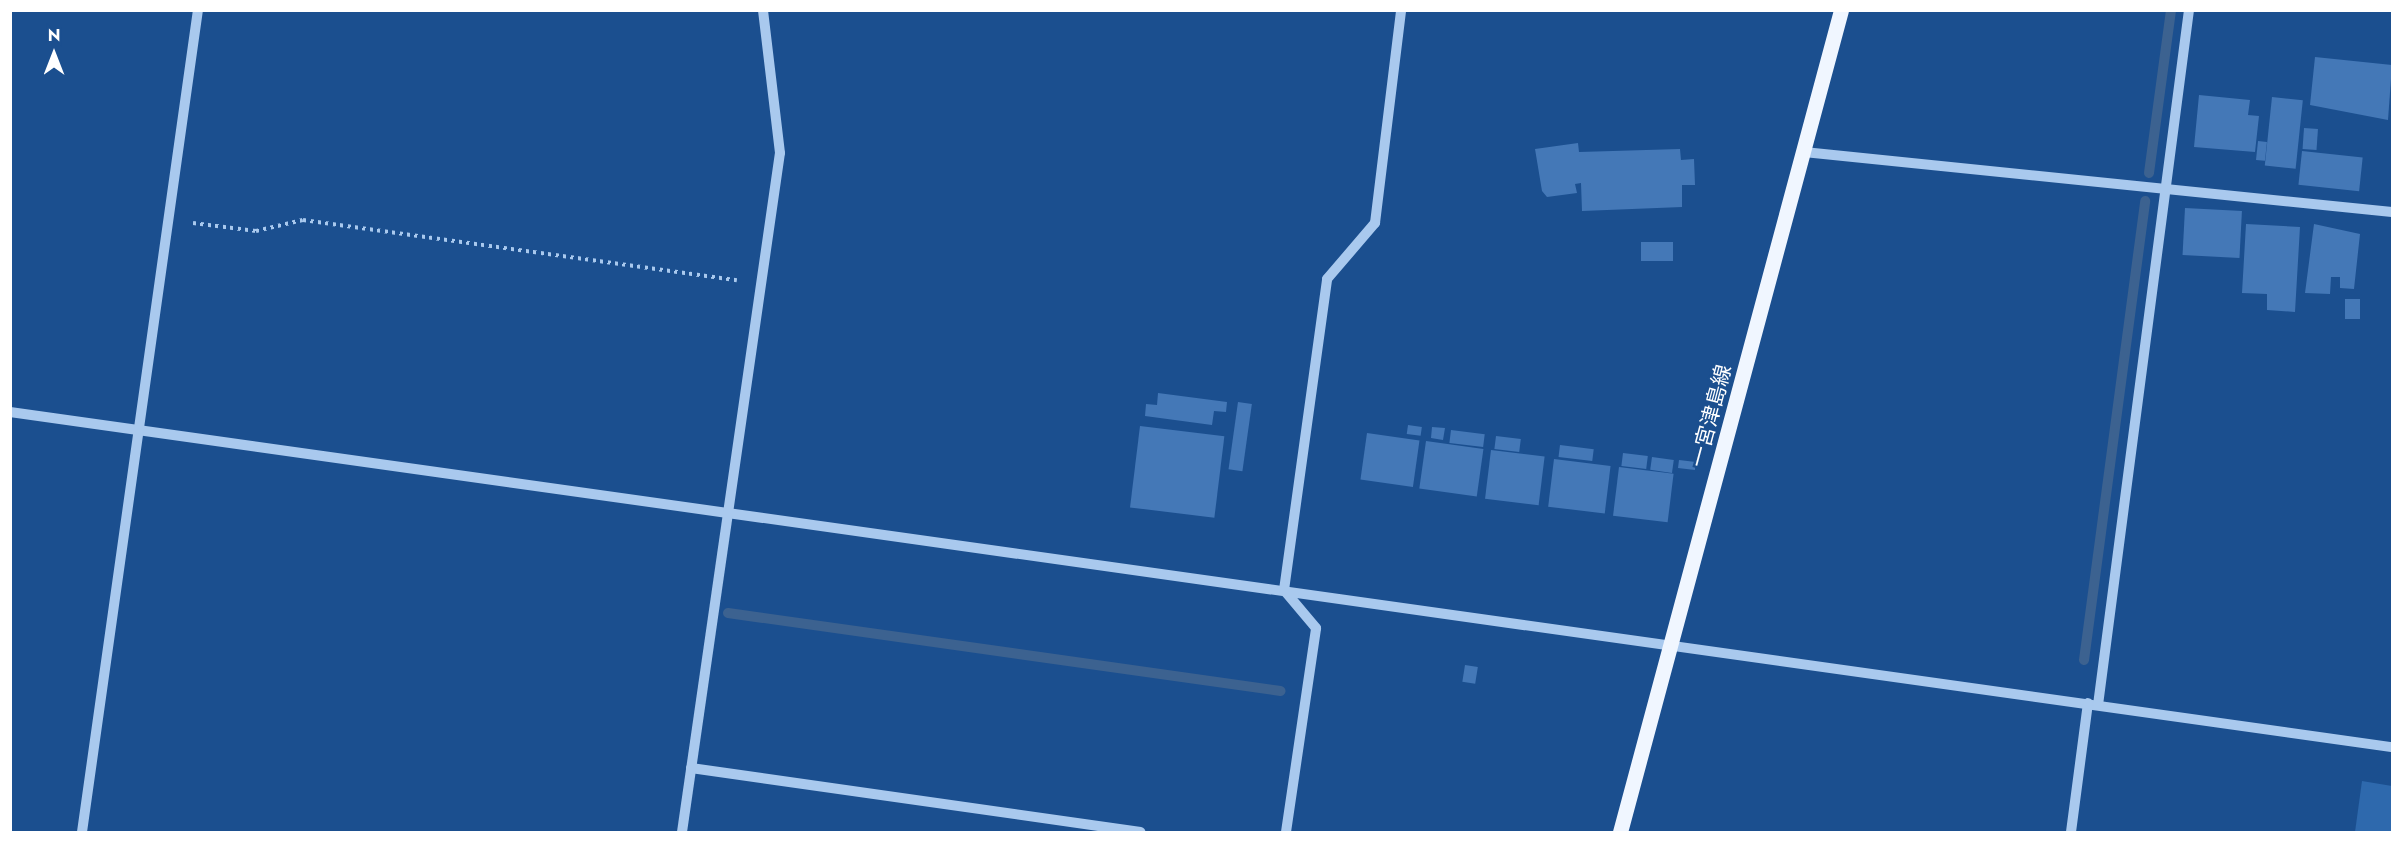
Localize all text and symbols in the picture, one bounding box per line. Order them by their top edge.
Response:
north arrow [24,24,84,84]
text: N [48,24,60,47]
street label: 一宮津島線 [1685,362,1737,470]

